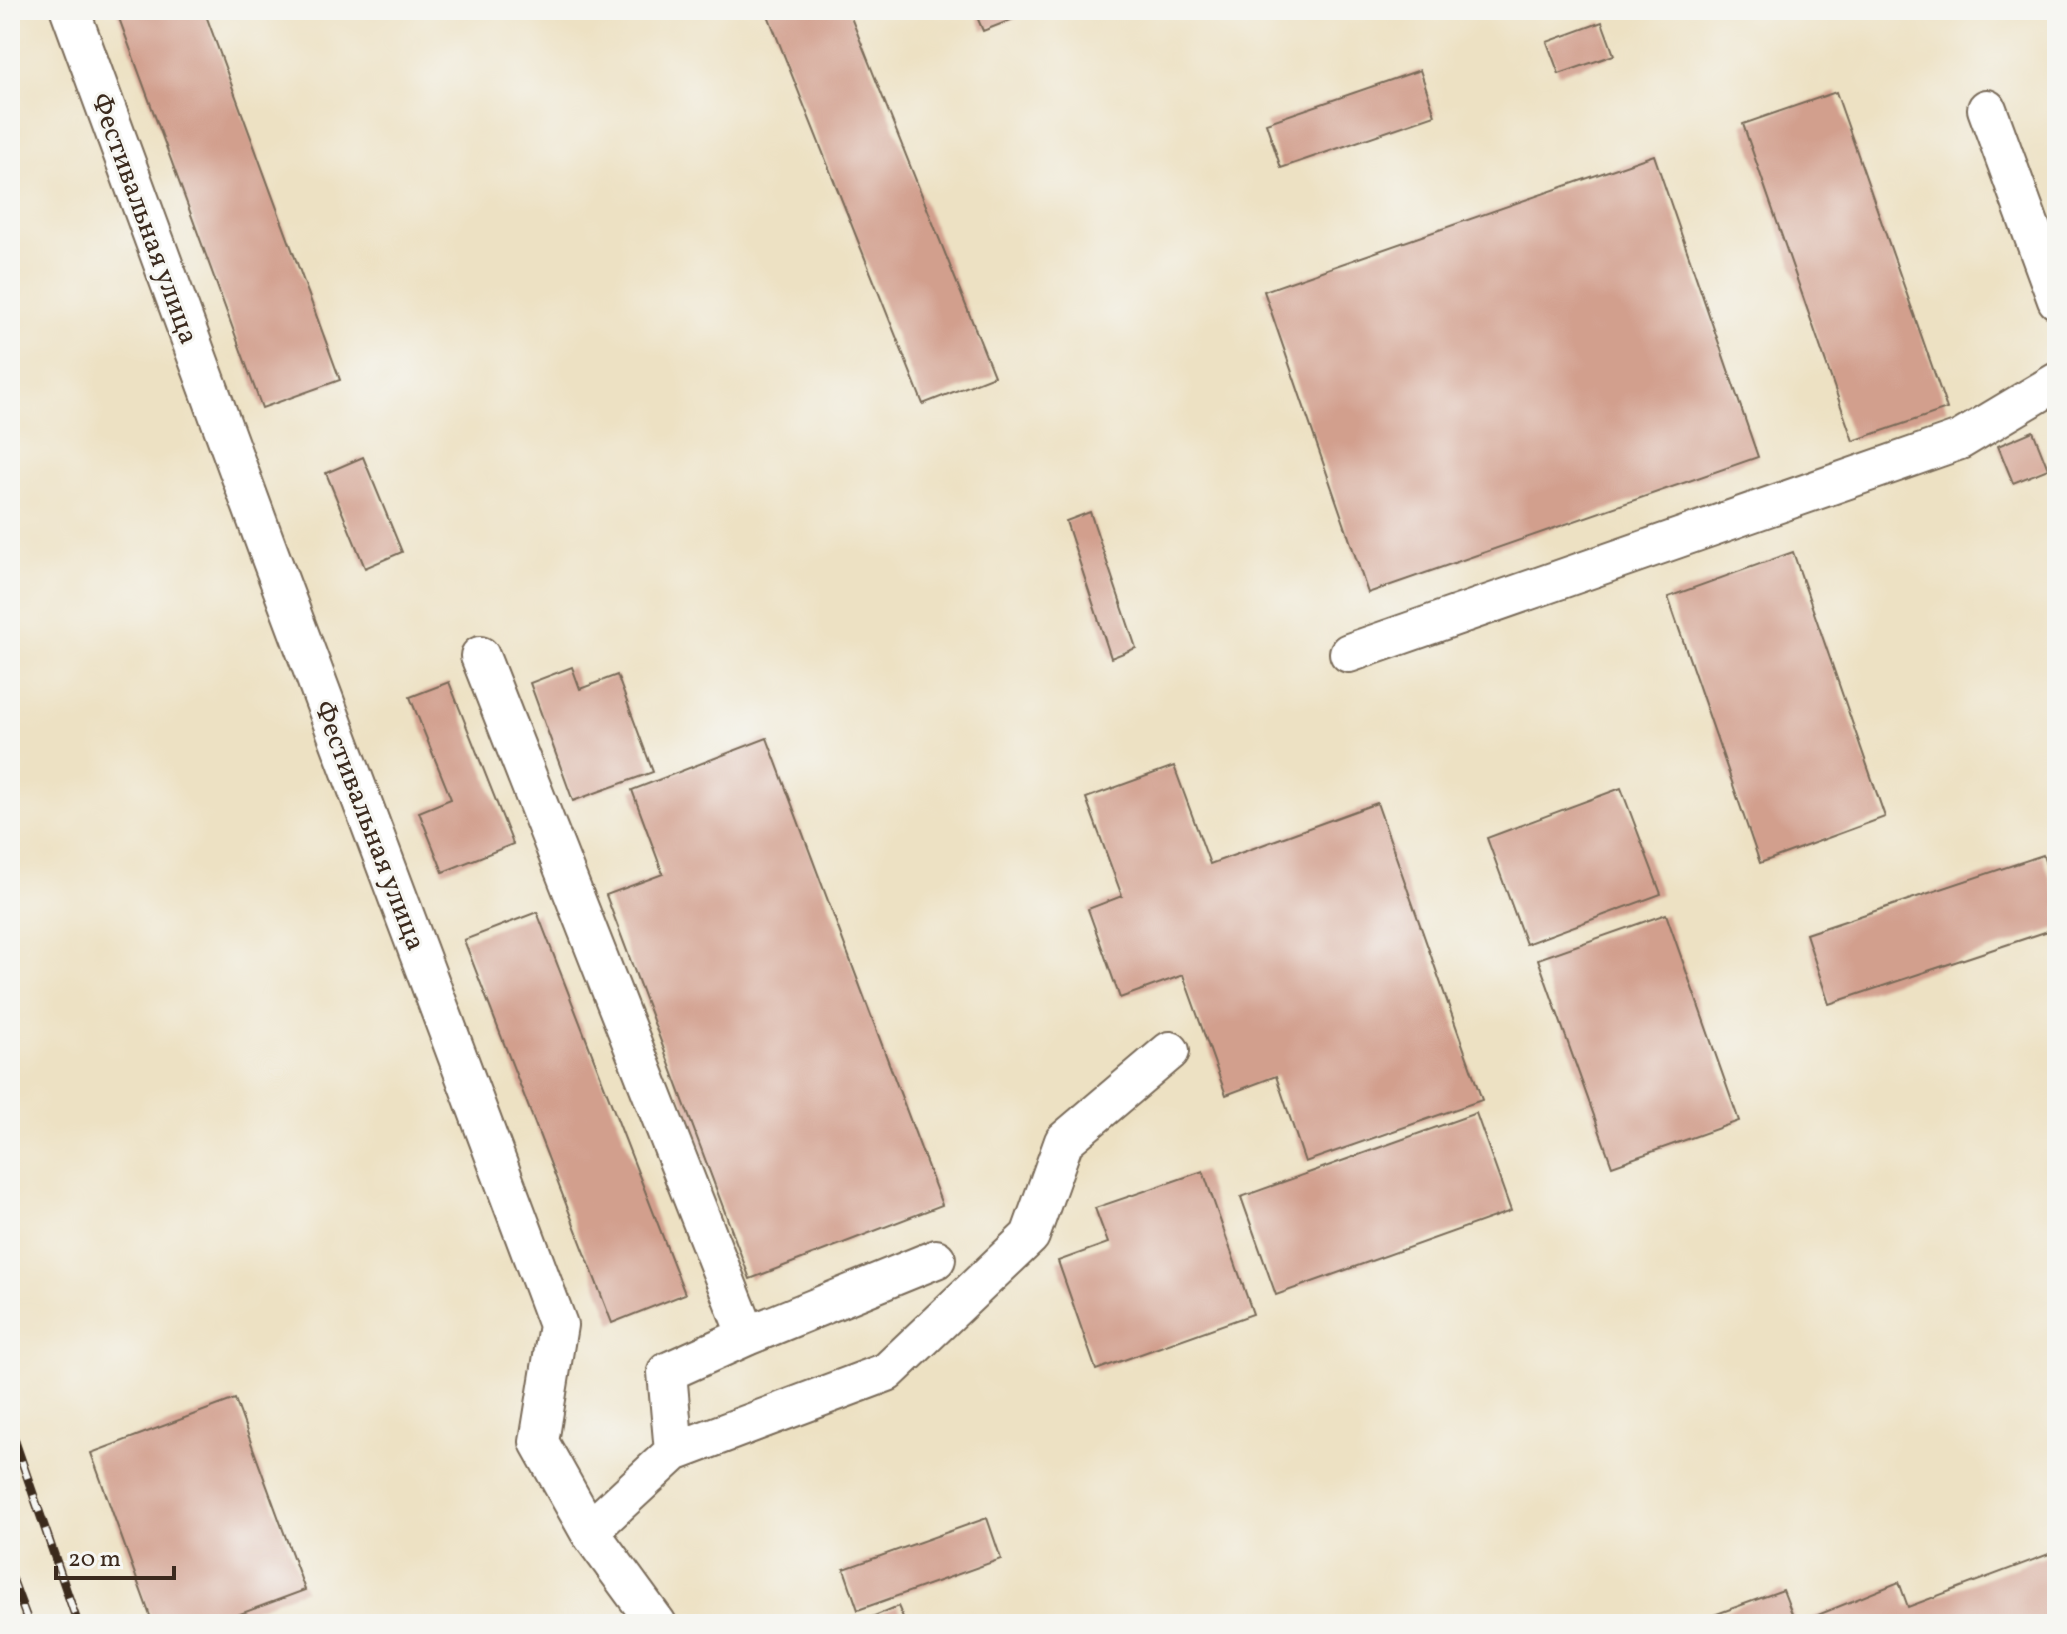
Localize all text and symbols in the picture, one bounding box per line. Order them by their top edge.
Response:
street label: Фестивальная улица [80,88,207,350]
street label: Фестивальная улица [303,695,434,957]
scale bar [56,1530,174,1580]
text: 20 m [68,1543,121,1577]

